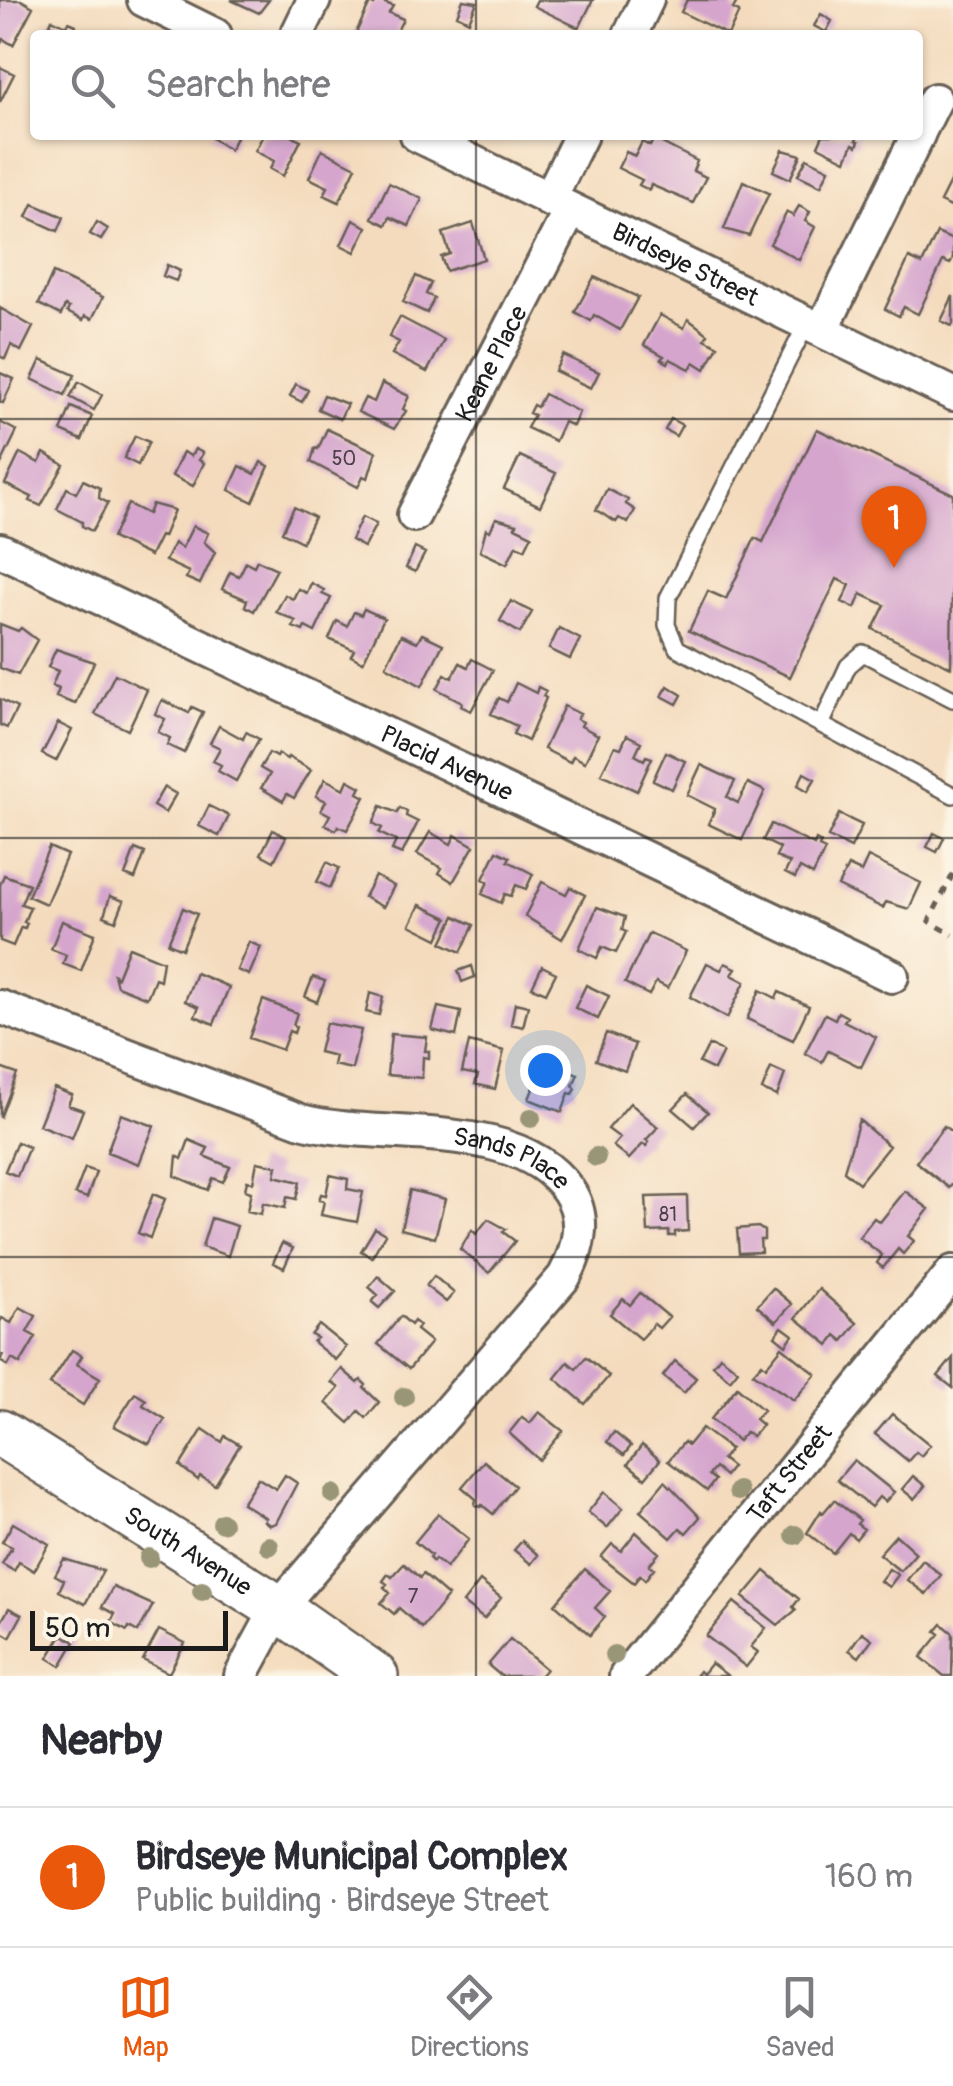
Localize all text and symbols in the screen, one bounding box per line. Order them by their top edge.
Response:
search box [30,30,923,140]
icon: search [65,58,120,113]
text: Search here [145,61,331,109]
street label: Birdseye Street [607,216,764,314]
street label: Keane Place [449,300,535,427]
house number: 50 [332,446,356,471]
pin: 1 [862,486,926,568]
street label: Placid Avenue [375,718,519,808]
your location [520,1045,571,1096]
street label: Sands Place [452,1121,577,1196]
house number: 81 [659,1202,677,1227]
street label: Taft Street [741,1418,839,1529]
street label: South Avenue [118,1500,258,1603]
house number: 7 [408,1584,419,1609]
scale bar [30,1606,228,1650]
text: 50 m [45,1611,110,1646]
text: Nearby [40,1715,162,1767]
text: Birdseye Municipal Complex [135,1833,568,1881]
text: 1 [66,1857,79,1897]
text: 160 m [825,1857,913,1897]
text: Public building · Birdseye Street [135,1881,549,1921]
tab: Map [118,1970,173,2065]
tab: Directions [410,1970,529,2065]
tab: Saved [765,1970,835,2065]

